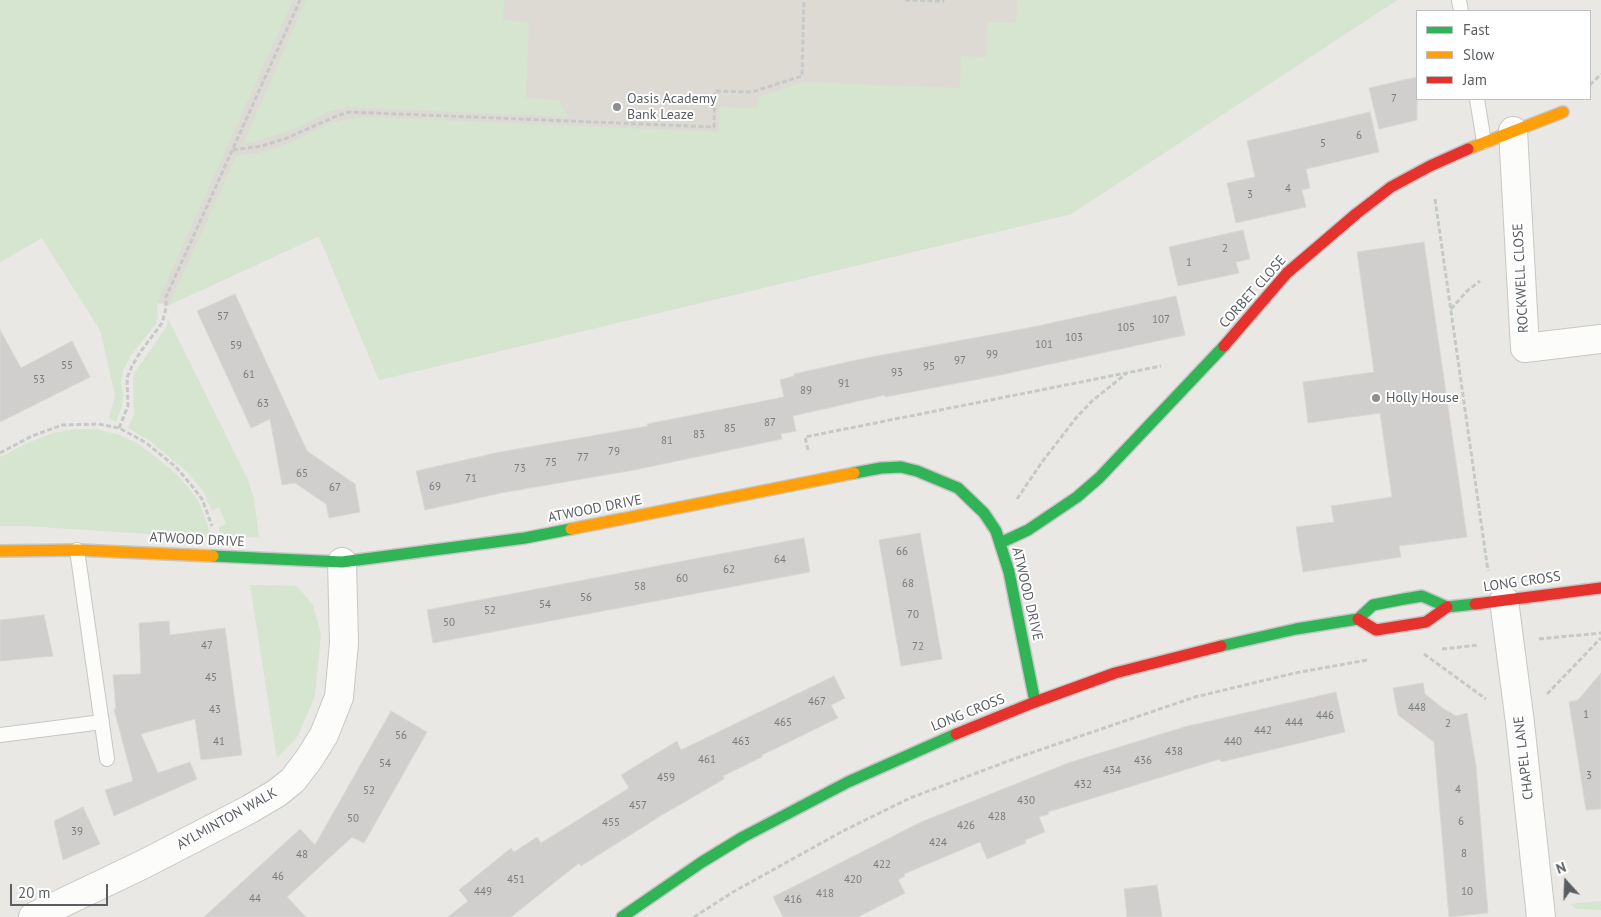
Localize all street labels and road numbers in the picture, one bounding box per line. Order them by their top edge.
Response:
street label: ROCKWELL CLOSE [1510,223,1532,333]
street label: CORBET CLOSE [1216,252,1290,332]
street label: ATWOOD DRIVE [547,492,643,526]
street label: ATWOOD DRIVE [149,529,245,551]
street label: ATWOOD DRIVE [1008,546,1046,642]
street label: LONG CROSS [1482,568,1562,596]
street label: LONG CROSS [929,691,1007,735]
street label: CHAPEL LANE [1511,715,1537,801]
street label: AYLMINTON WALK [174,785,280,853]

